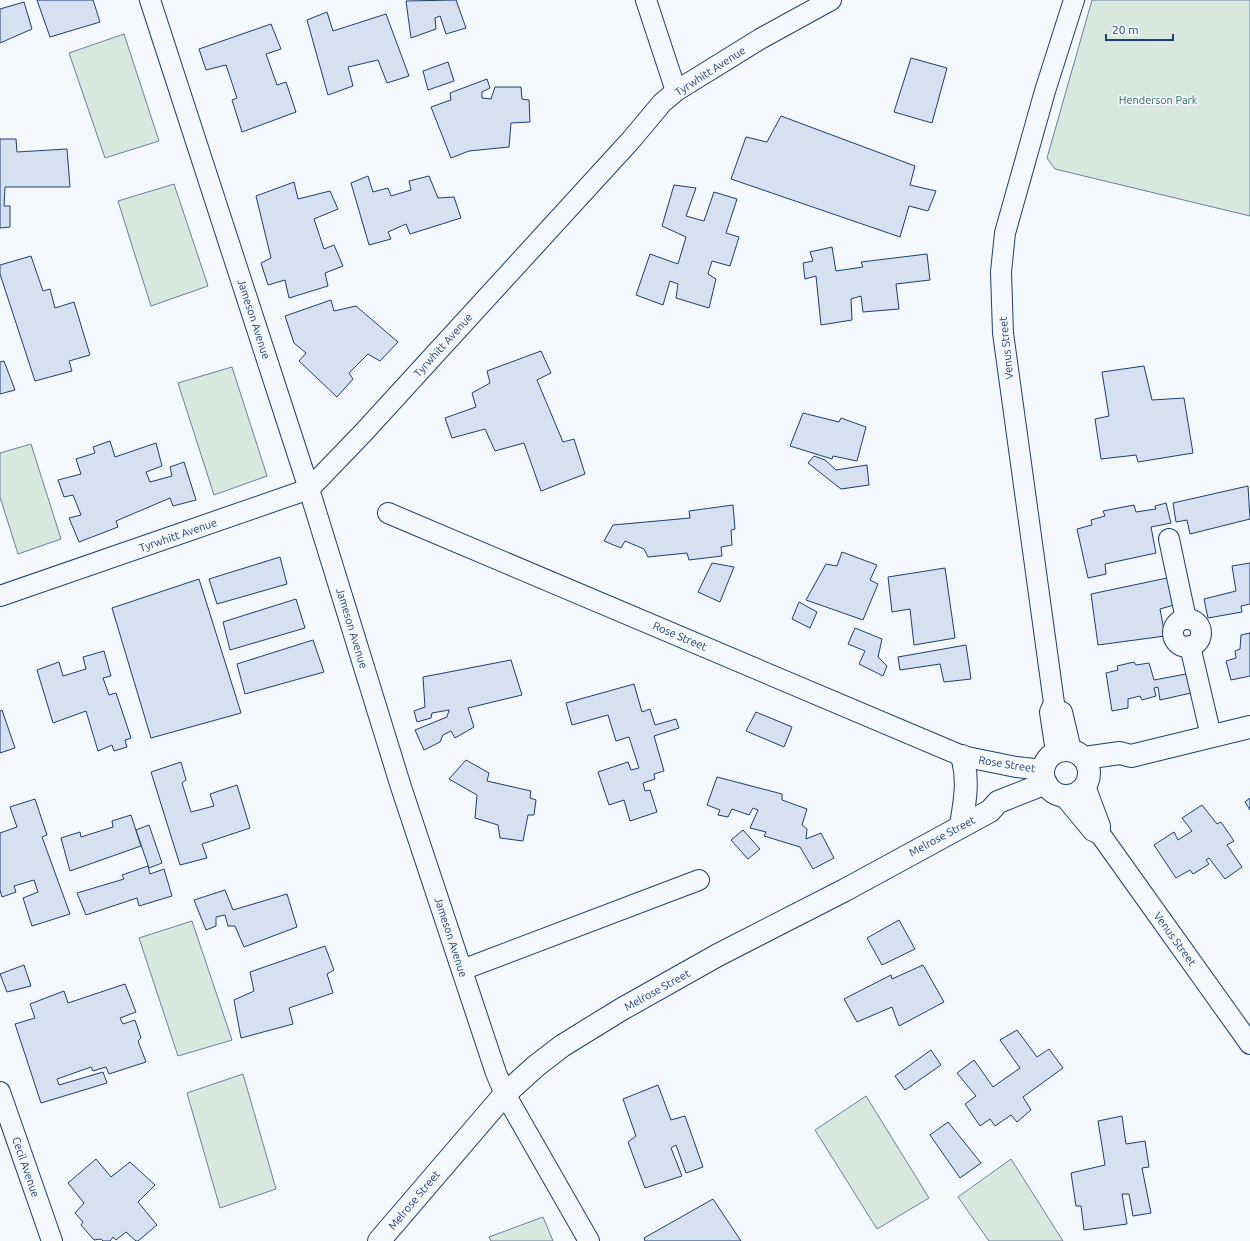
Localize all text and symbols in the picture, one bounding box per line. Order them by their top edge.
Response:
scale bar [1106,16,1173,42]
text: 20 m [1112,23,1139,36]
street label: Tyrwhitt Avenue [673,44,747,98]
park label: Henderson Park [1119,94,1198,106]
street label: Jameson Avenue [235,277,273,361]
street label: Tyrwhitt Avenue [411,311,475,379]
street label: Venus Street [997,315,1015,380]
street label: Tyrwhitt Avenue [138,516,218,554]
street label: Jameson Avenue [334,586,370,670]
street label: Rose Street [651,619,709,653]
street label: Rose Street [978,754,1037,775]
street label: Melrose Street [907,813,978,858]
street label: Jameson Avenue [432,895,470,979]
street label: Venus Street [1152,910,1199,969]
street label: Melrose Street [622,967,693,1013]
street label: Cecil Avenue [10,1135,42,1199]
street label: Melrose Street [386,1168,443,1232]

